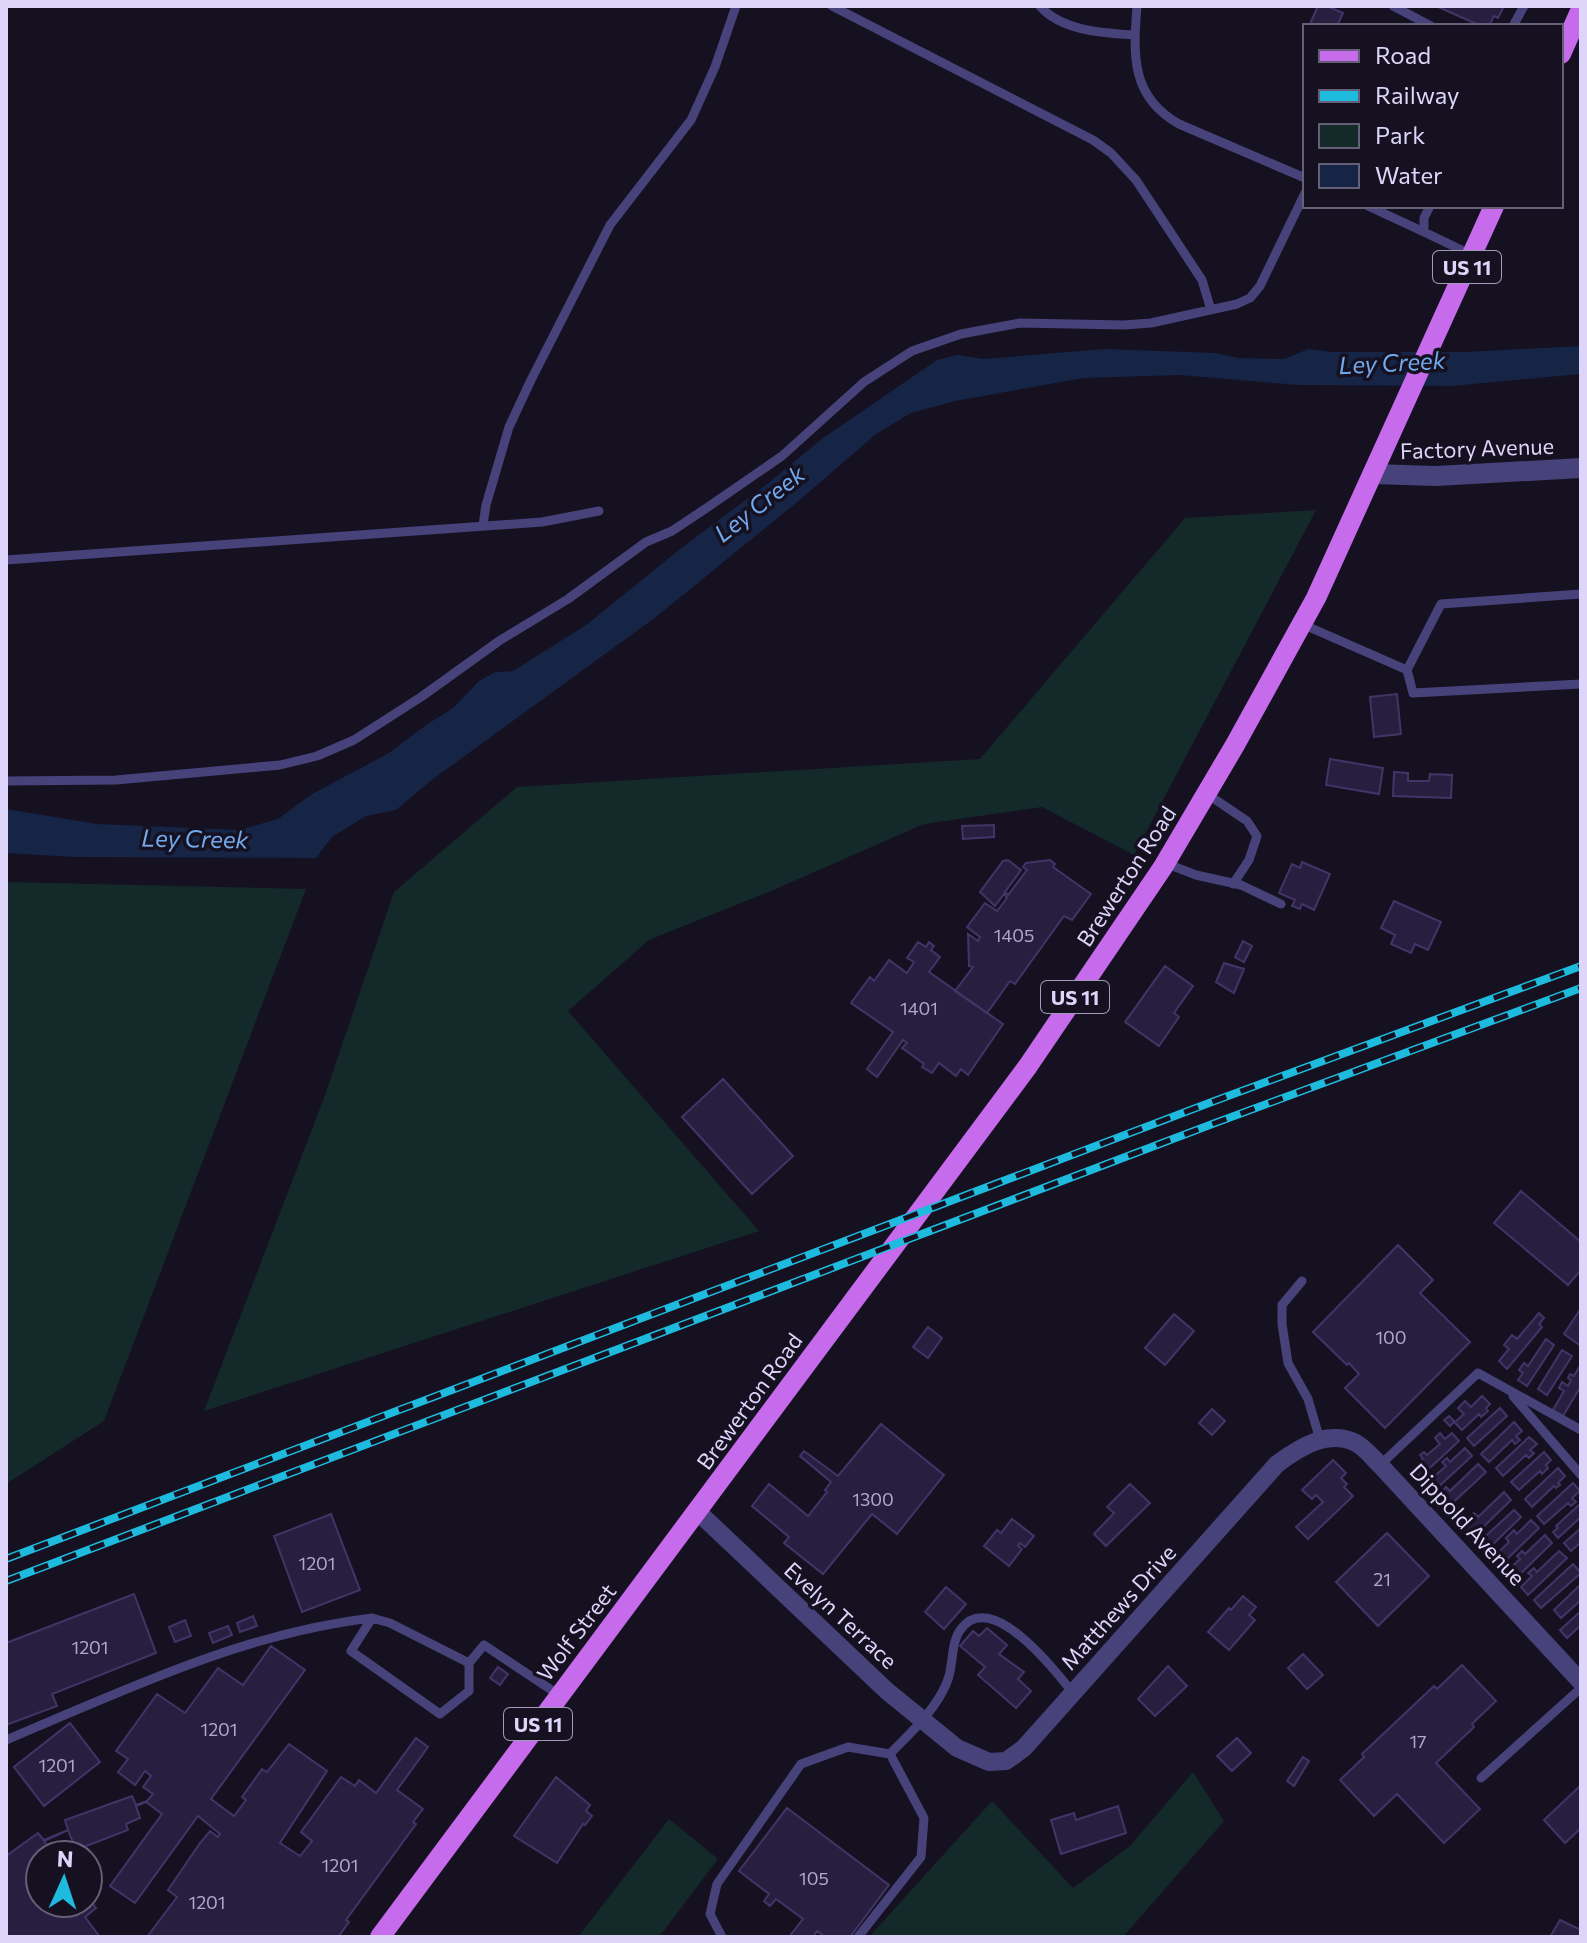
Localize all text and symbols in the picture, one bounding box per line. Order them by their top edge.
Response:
legend [1303,24,1563,208]
text: Road [1375,40,1431,69]
text: Railway [1375,80,1460,109]
text: Park [1375,120,1425,149]
text: Water [1375,160,1443,189]
road number: US 11 [1433,251,1501,283]
water label: Ley Creek [1338,345,1447,379]
street label: Factory Avenue [1399,432,1555,464]
water label: Ley Creek [708,458,811,547]
street label: Brewerton Road [1071,801,1181,951]
water label: Ley Creek [141,823,250,853]
house number: 1405 [994,924,1034,946]
road number: US 11 [1041,981,1109,1013]
house number: 1401 [900,997,938,1019]
house number: 100 [1375,1326,1407,1348]
street label: Brewerton Road [691,1328,807,1474]
street label: Dippold Avenue [1405,1457,1531,1591]
house number: 1300 [852,1488,894,1510]
street label: Matthews Drive [1055,1539,1181,1675]
house number: 1201 [298,1552,336,1574]
street label: Evelyn Terrace [779,1556,903,1674]
house number: 21 [1373,1568,1391,1590]
street label: Wolf Street [531,1578,621,1686]
house number: 1201 [71,1636,109,1658]
road number: US 11 [504,1708,572,1740]
house number: 1201 [200,1718,238,1740]
house number: 17 [1409,1730,1427,1752]
house number: 1201 [38,1754,76,1776]
north arrow [24,1839,104,1919]
text: N [56,1845,74,1872]
house number: 1201 [321,1854,359,1876]
house number: 105 [799,1867,829,1889]
house number: 1201 [188,1891,226,1913]

